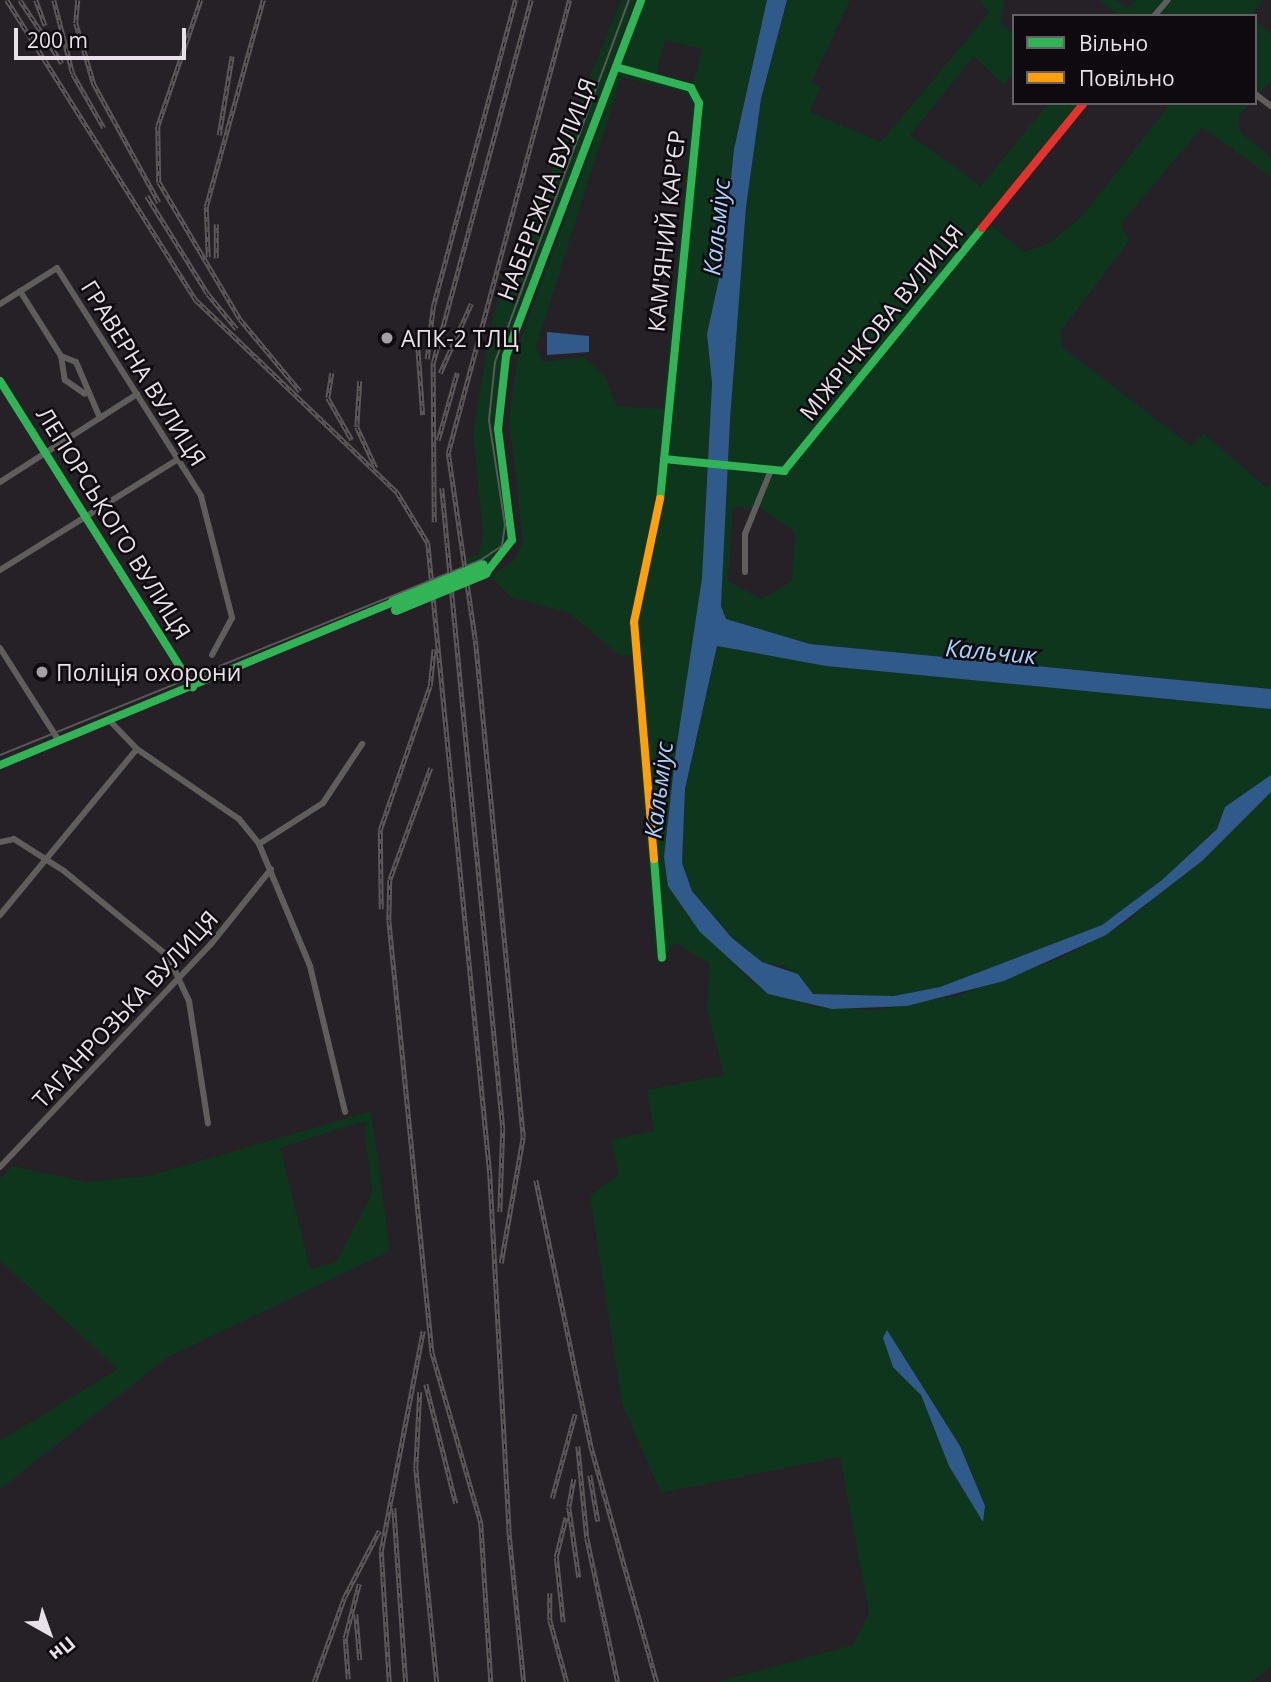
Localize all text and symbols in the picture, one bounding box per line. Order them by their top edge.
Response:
scale bar [18,14,189,58]
legend [1012,14,1257,105]
text: 200 m [27,26,88,54]
text: Вільно [1079,29,1148,57]
text: Повільно [1079,64,1175,92]
street label: НАБЕРЕЖНА ВУЛИЦЯ [491,74,601,304]
street label: КАМ'ЯНИЙ КАР'ЄР [642,129,690,333]
water label: Кальміус [697,177,735,277]
street label: МІЖРІЧКОВА ВУЛИЦЯ [793,218,969,426]
street label: ГРАВЕРНА ВУЛИЦЯ [76,275,212,471]
place label: АПК-2 ТЛЦ [401,324,519,352]
marker: АПК-2 ТЛЦ [379,330,395,346]
street label: ЛЕПОРСЬКОГО ВУЛИЦЯ [31,402,197,644]
water label: Кальчик [944,633,1038,669]
place label: Поліція охорони [56,658,241,686]
marker: Поліція охорони [34,664,50,680]
water label: Кальміус [638,740,678,840]
street label: ТАГАНРОЗЬКА ВУЛИЦЯ [27,905,223,1113]
north arrow [14,1598,84,1668]
text: Пн [44,1631,81,1668]

